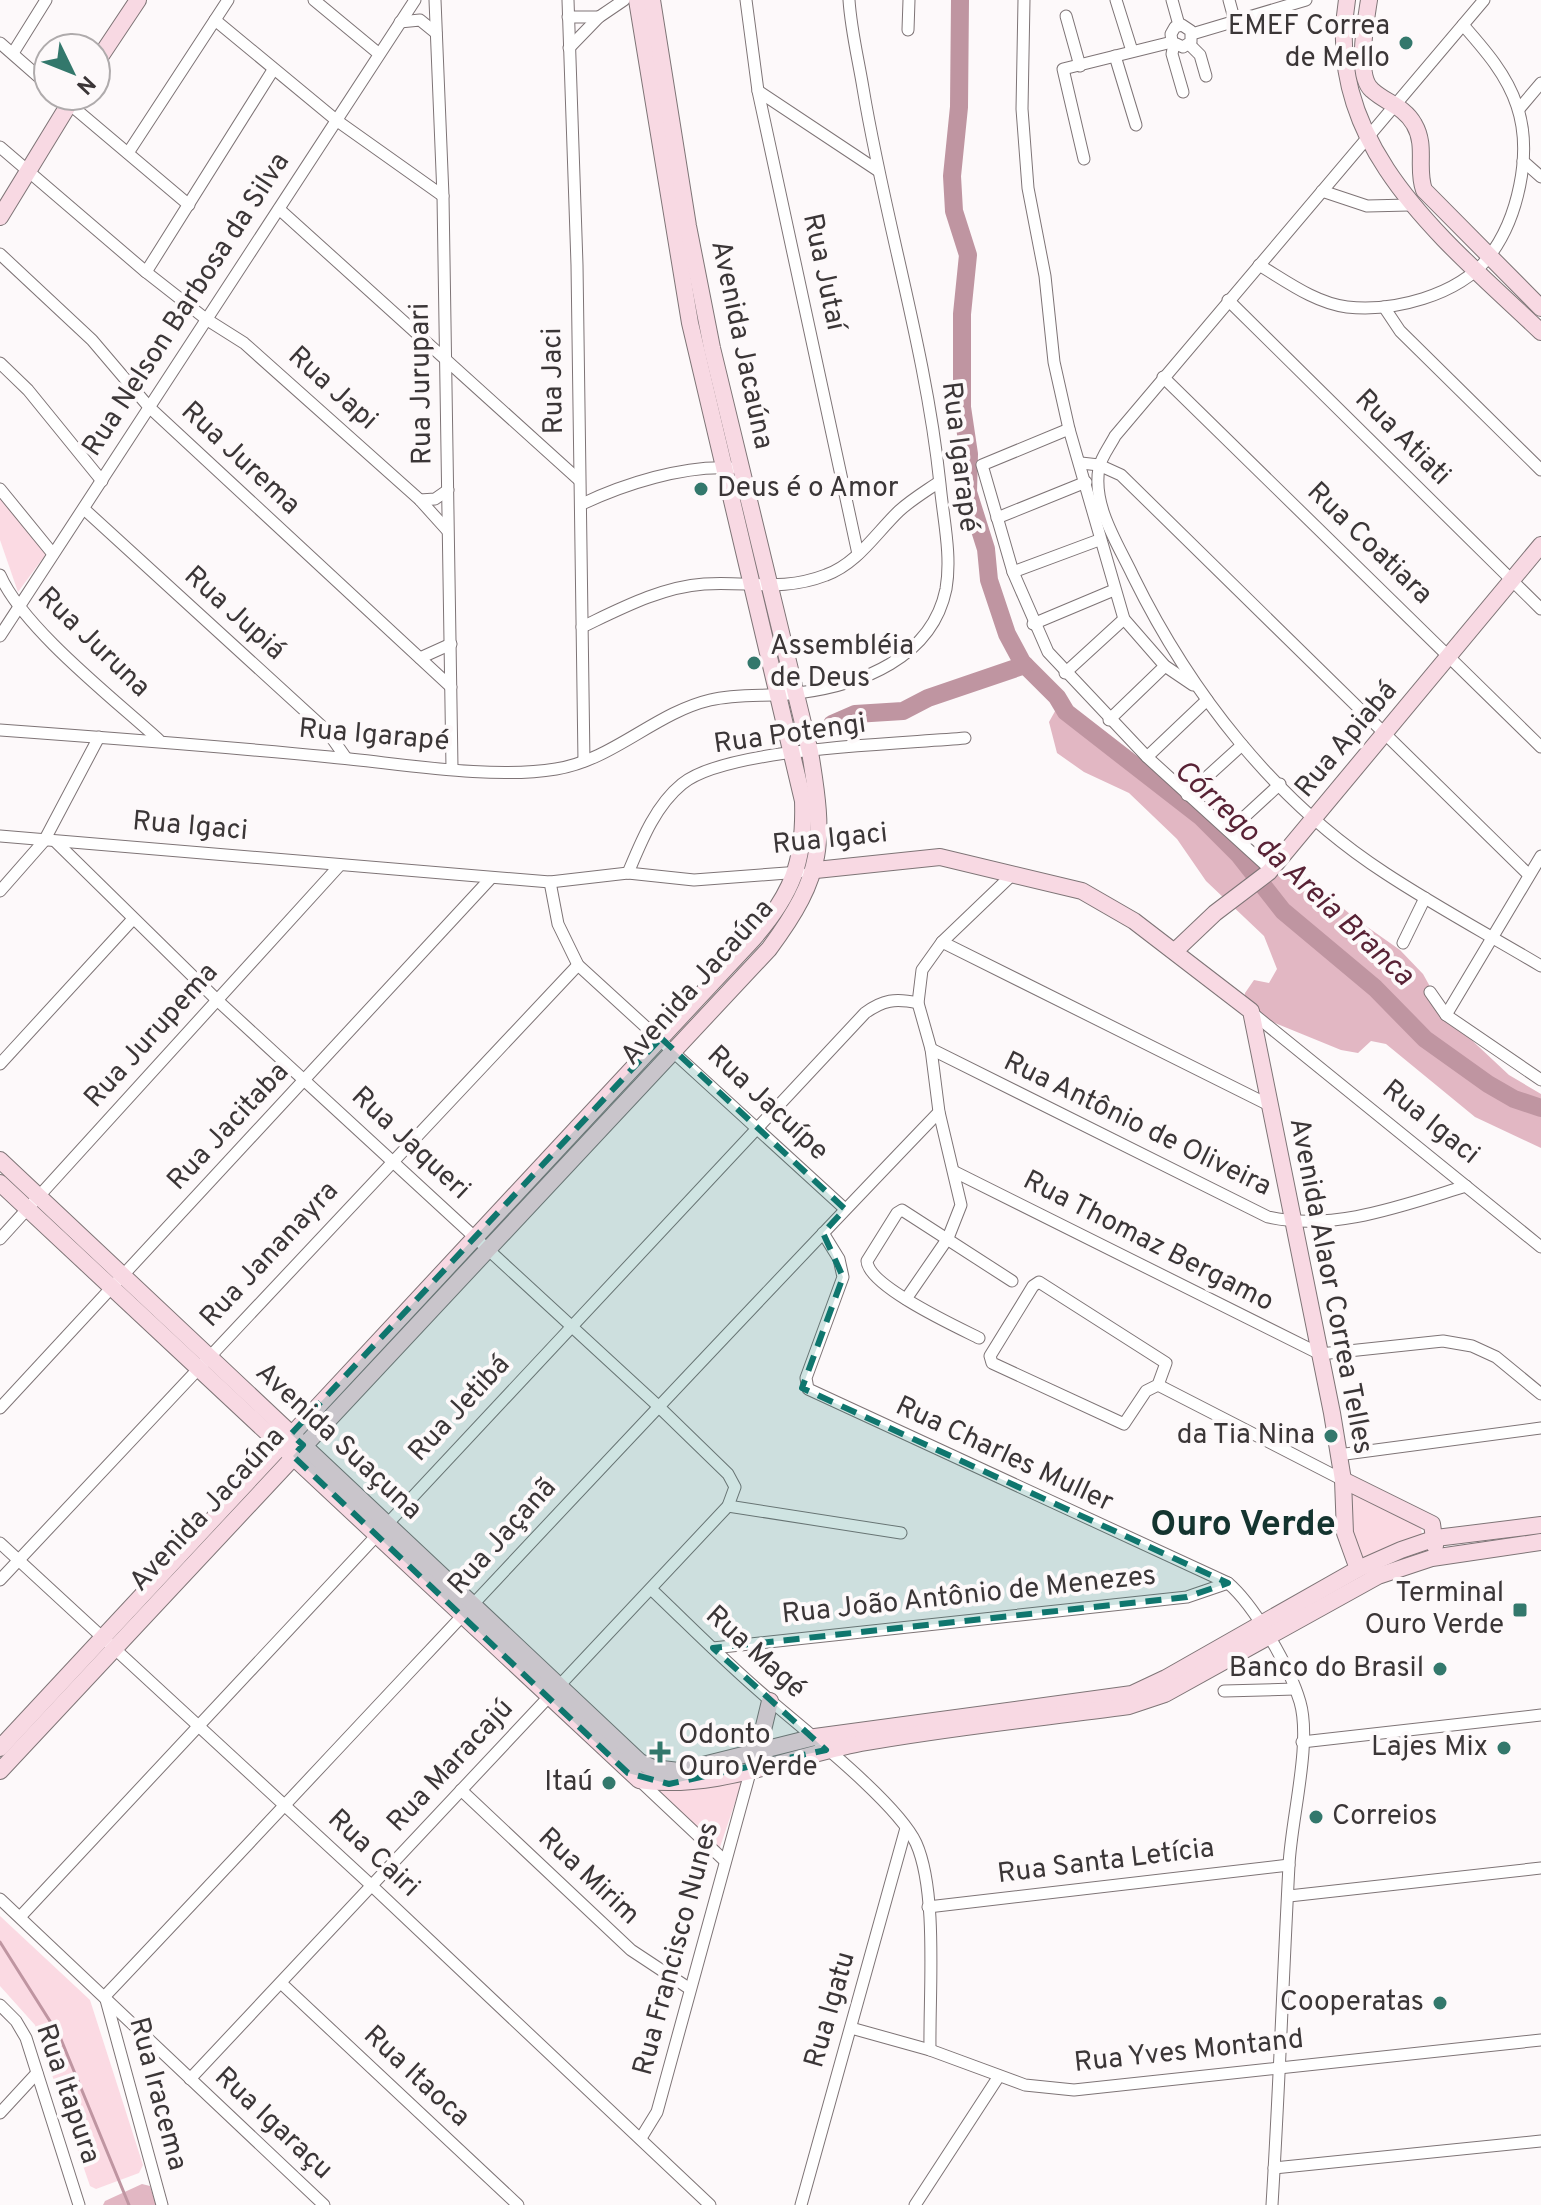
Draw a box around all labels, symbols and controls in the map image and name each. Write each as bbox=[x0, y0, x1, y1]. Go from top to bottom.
place label: EMEF Correa de Mello bbox=[1228, 9, 1390, 77]
north arrow bbox=[32, 32, 112, 112]
marker: EMEF Correa de Mello bbox=[1397, 34, 1415, 52]
text: N bbox=[70, 69, 100, 99]
street label: Rua Nelson Barbosa da Silva bbox=[75, 146, 299, 464]
street label: Rua Jutaí bbox=[793, 210, 854, 337]
street label: Avenida Jacaúna bbox=[701, 237, 781, 453]
street label: Rua Jurupari bbox=[403, 302, 441, 466]
street label: Rua Jaci bbox=[535, 327, 573, 435]
street label: Rua Japi bbox=[280, 339, 384, 439]
street label: Rua Igarapé bbox=[932, 380, 986, 534]
street label: Rua Atiati bbox=[1346, 382, 1458, 494]
street label: Rua Jurema bbox=[173, 394, 307, 524]
place label: Deus é o Amor bbox=[717, 471, 899, 507]
street label: Rua Coatiara bbox=[1298, 475, 1440, 613]
marker: Deus é o Amor bbox=[692, 480, 710, 498]
street label: Rua Jupiá bbox=[176, 559, 292, 669]
street label: Rua Juruna bbox=[29, 580, 157, 706]
place label: Assembléia de Deus bbox=[770, 629, 914, 697]
marker: Assembléia de Deus bbox=[745, 654, 763, 672]
street label: Rua Apiabá bbox=[1288, 674, 1406, 806]
street label: Rua Potengi bbox=[712, 707, 868, 763]
street label: Rua Igarapé bbox=[297, 711, 451, 761]
water label: Córrego da Areia Branca bbox=[1165, 753, 1421, 995]
street label: Rua Igaci bbox=[131, 804, 249, 850]
street label: Rua Igaci bbox=[771, 816, 889, 864]
street label: Avenida Jacaúna bbox=[614, 892, 782, 1074]
street label: Rua Jurupema bbox=[77, 956, 227, 1116]
street label: Rua Jacuípe bbox=[698, 1038, 836, 1170]
street label: Rua Antônio de Oliveira bbox=[997, 1044, 1277, 1206]
street label: Rua Jacitaba bbox=[160, 1055, 298, 1199]
street label: Rua Igaci bbox=[1374, 1073, 1486, 1173]
street label: Rua Jaqueri bbox=[343, 1080, 477, 1208]
street label: Avenida Alaor Correa Telles bbox=[1280, 1115, 1380, 1457]
street label: Rua Thomaz Bergamo bbox=[1017, 1163, 1279, 1321]
street label: Rua Jananayra bbox=[193, 1174, 347, 1336]
street label: Rua Jetibá bbox=[401, 1348, 519, 1470]
street label: Avenida Suaçuna bbox=[247, 1355, 429, 1529]
street label: Rua Charles Muller bbox=[889, 1389, 1119, 1521]
place label: da Tia Nina bbox=[1177, 1418, 1315, 1454]
street label: Avenida Jacaúna bbox=[122, 1420, 294, 1600]
marker: da Tia Nina bbox=[1322, 1427, 1340, 1445]
street label: Rua Jaçanã bbox=[441, 1471, 565, 1603]
district label: Ouro Verde bbox=[1150, 1503, 1336, 1549]
street label: Rua João Antônio de Menezes bbox=[780, 1558, 1158, 1634]
place label: Terminal Ouro Verde bbox=[1364, 1576, 1504, 1644]
street label: Rua Magé bbox=[697, 1598, 813, 1708]
marker: Terminal Ouro Verde bbox=[1511, 1601, 1529, 1619]
place label: Banco do Brasil bbox=[1229, 1651, 1424, 1687]
marker: Banco do Brasil bbox=[1431, 1660, 1449, 1678]
street label: Rua Maracajú bbox=[380, 1692, 522, 1840]
place label: Odonto Ouro Verde bbox=[678, 1718, 818, 1786]
place label: Lajes Mix bbox=[1371, 1730, 1488, 1766]
marker: Lajes Mix bbox=[1495, 1739, 1513, 1757]
marker: Odonto Ouro Verde bbox=[649, 1741, 671, 1763]
place label: Itaú bbox=[544, 1765, 593, 1801]
marker: Itaú bbox=[600, 1774, 618, 1792]
place label: Correios bbox=[1332, 1799, 1437, 1835]
street label: Rua Cairi bbox=[319, 1802, 427, 1906]
marker: Correios bbox=[1307, 1808, 1325, 1826]
street label: Rua Francisco Nunes bbox=[626, 1818, 728, 2080]
street label: Rua Mirim bbox=[529, 1821, 647, 1933]
street label: Rua Santa Letícia bbox=[995, 1831, 1217, 1893]
street label: Rua Igatu bbox=[797, 1948, 865, 2072]
place label: Cooperatas bbox=[1280, 1985, 1424, 2021]
marker: Cooperatas bbox=[1431, 1994, 1449, 2012]
street label: Rua Iracema bbox=[119, 2014, 195, 2174]
street label: Rua Itaoca bbox=[355, 2018, 477, 2136]
street label: Rua Itapura bbox=[26, 2019, 108, 2169]
street label: Rua Yves Montand bbox=[1072, 2022, 1306, 2082]
street label: Rua Igaraçu bbox=[206, 2060, 340, 2188]

